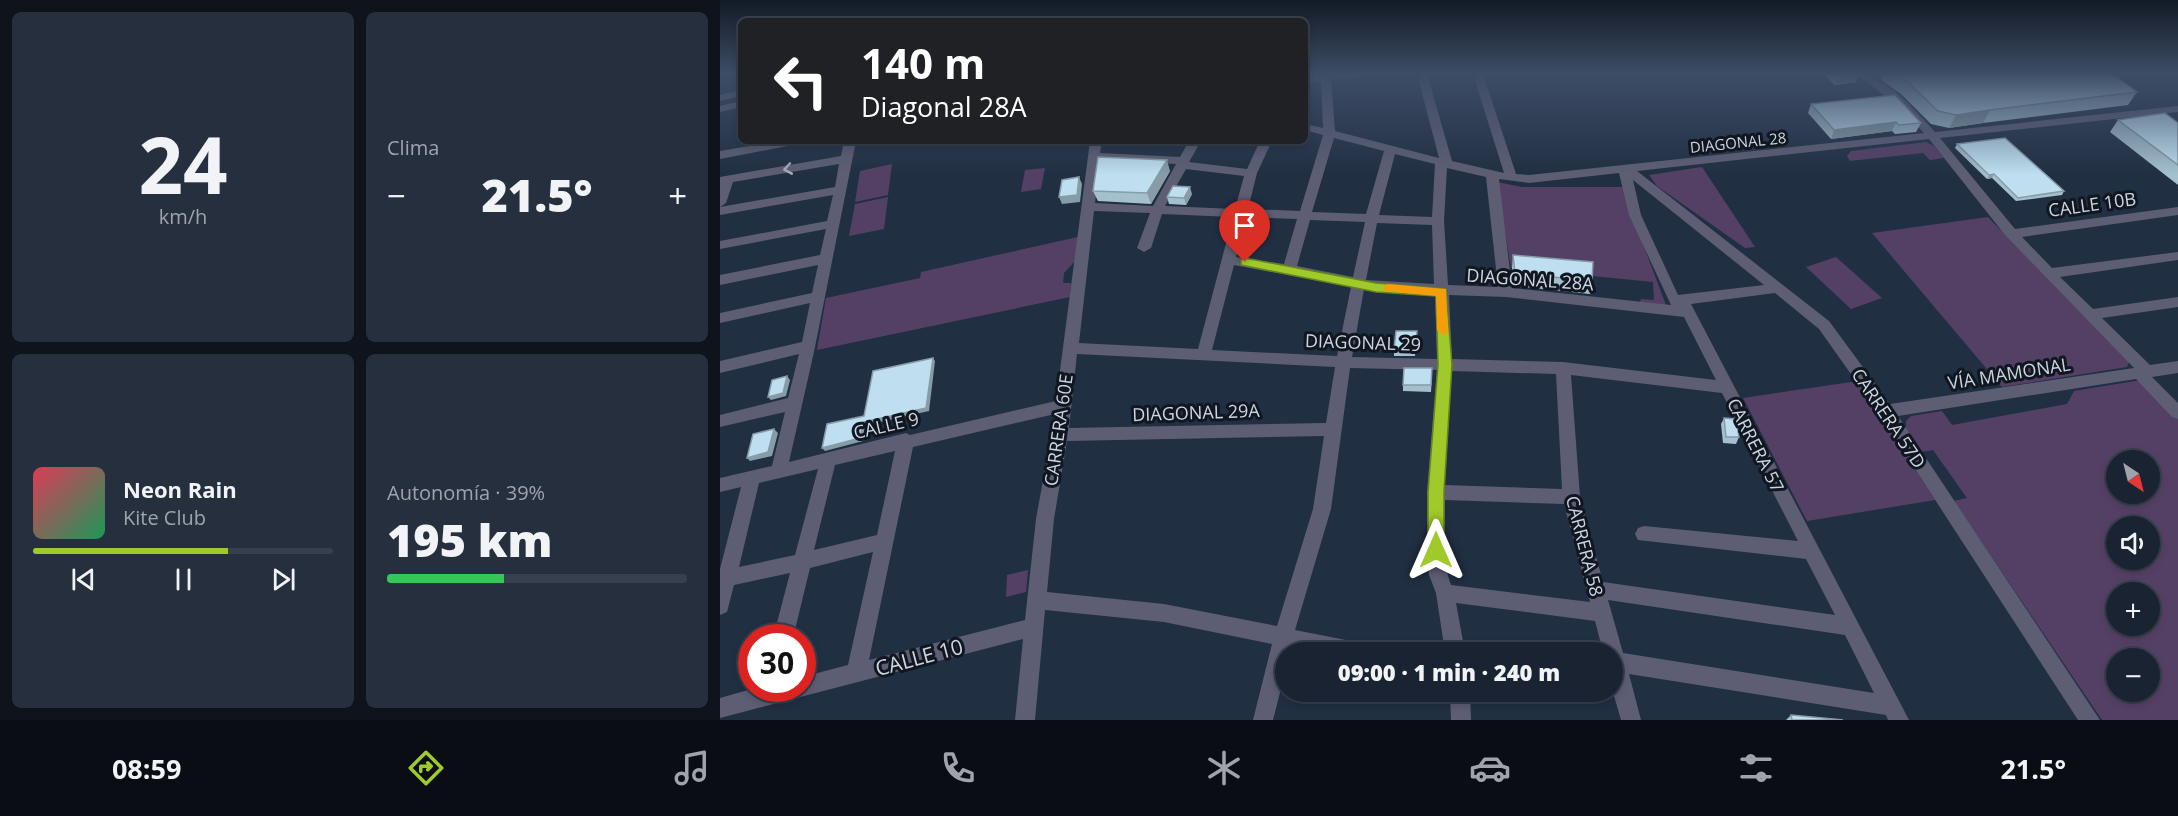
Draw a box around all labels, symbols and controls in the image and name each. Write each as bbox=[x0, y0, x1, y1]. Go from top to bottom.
text: 140 m bbox=[861, 34, 985, 91]
icon: left bbox=[762, 42, 840, 120]
text: Diagonal 28A bbox=[861, 88, 1027, 125]
text: 24 bbox=[138, 111, 228, 217]
street label: DIAGONAL 28 bbox=[1689, 127, 1787, 157]
text: Clima bbox=[387, 134, 439, 161]
one-way arrow bbox=[784, 163, 793, 175]
text: 21.5° bbox=[481, 164, 593, 225]
text: − bbox=[387, 173, 406, 218]
text: + bbox=[668, 173, 687, 218]
street label: CALLE 10B bbox=[2047, 186, 2137, 222]
pin bbox=[1219, 200, 1270, 262]
text: km/h bbox=[159, 203, 207, 230]
icon: arrive bbox=[1228, 209, 1261, 242]
street label: DIAGONAL 28A bbox=[1466, 263, 1595, 295]
street label: DIAGONAL 29 bbox=[1305, 328, 1421, 356]
street label: VÍA MAMONAL bbox=[1946, 351, 2072, 395]
street label: CARRERA 57D bbox=[1847, 363, 1931, 473]
street label: CARRERA 60E bbox=[1038, 373, 1078, 487]
street label: CARRERA 57 bbox=[1722, 394, 1790, 496]
street label: DIAGONAL 29A bbox=[1132, 398, 1261, 426]
street label: CALLE 9 bbox=[851, 406, 921, 444]
north arrow bbox=[2106, 450, 2160, 504]
map controls bbox=[2106, 450, 2160, 702]
text: Neon Rain bbox=[123, 474, 237, 504]
text: Autonomía · 39% bbox=[387, 479, 545, 506]
street label: CARRERA 58 bbox=[1561, 493, 1609, 599]
text: Kite Club bbox=[123, 504, 206, 531]
text: 195 km bbox=[387, 509, 552, 570]
button: sound bbox=[2106, 516, 2160, 570]
position arrow bbox=[1404, 518, 1468, 582]
icon: previous bbox=[67, 563, 100, 596]
icon: pause bbox=[167, 563, 200, 596]
icon: next bbox=[267, 563, 300, 596]
button: + bbox=[2106, 582, 2160, 636]
speed limit sign: 30 bbox=[738, 624, 816, 702]
street label: CALLE 10 bbox=[872, 632, 966, 682]
button: − bbox=[2106, 648, 2160, 702]
text: 09:00 · 1 min · 240 m bbox=[1338, 657, 1560, 687]
icon: directions bbox=[405, 747, 447, 789]
icon: music bbox=[671, 747, 713, 789]
icon: phone bbox=[937, 747, 979, 789]
icon: climate bbox=[1203, 747, 1245, 789]
icon: car bbox=[1469, 747, 1511, 789]
icon: filters bbox=[1735, 747, 1777, 789]
text: 08:59 bbox=[112, 750, 181, 787]
text: 21.5° bbox=[2000, 750, 2066, 787]

